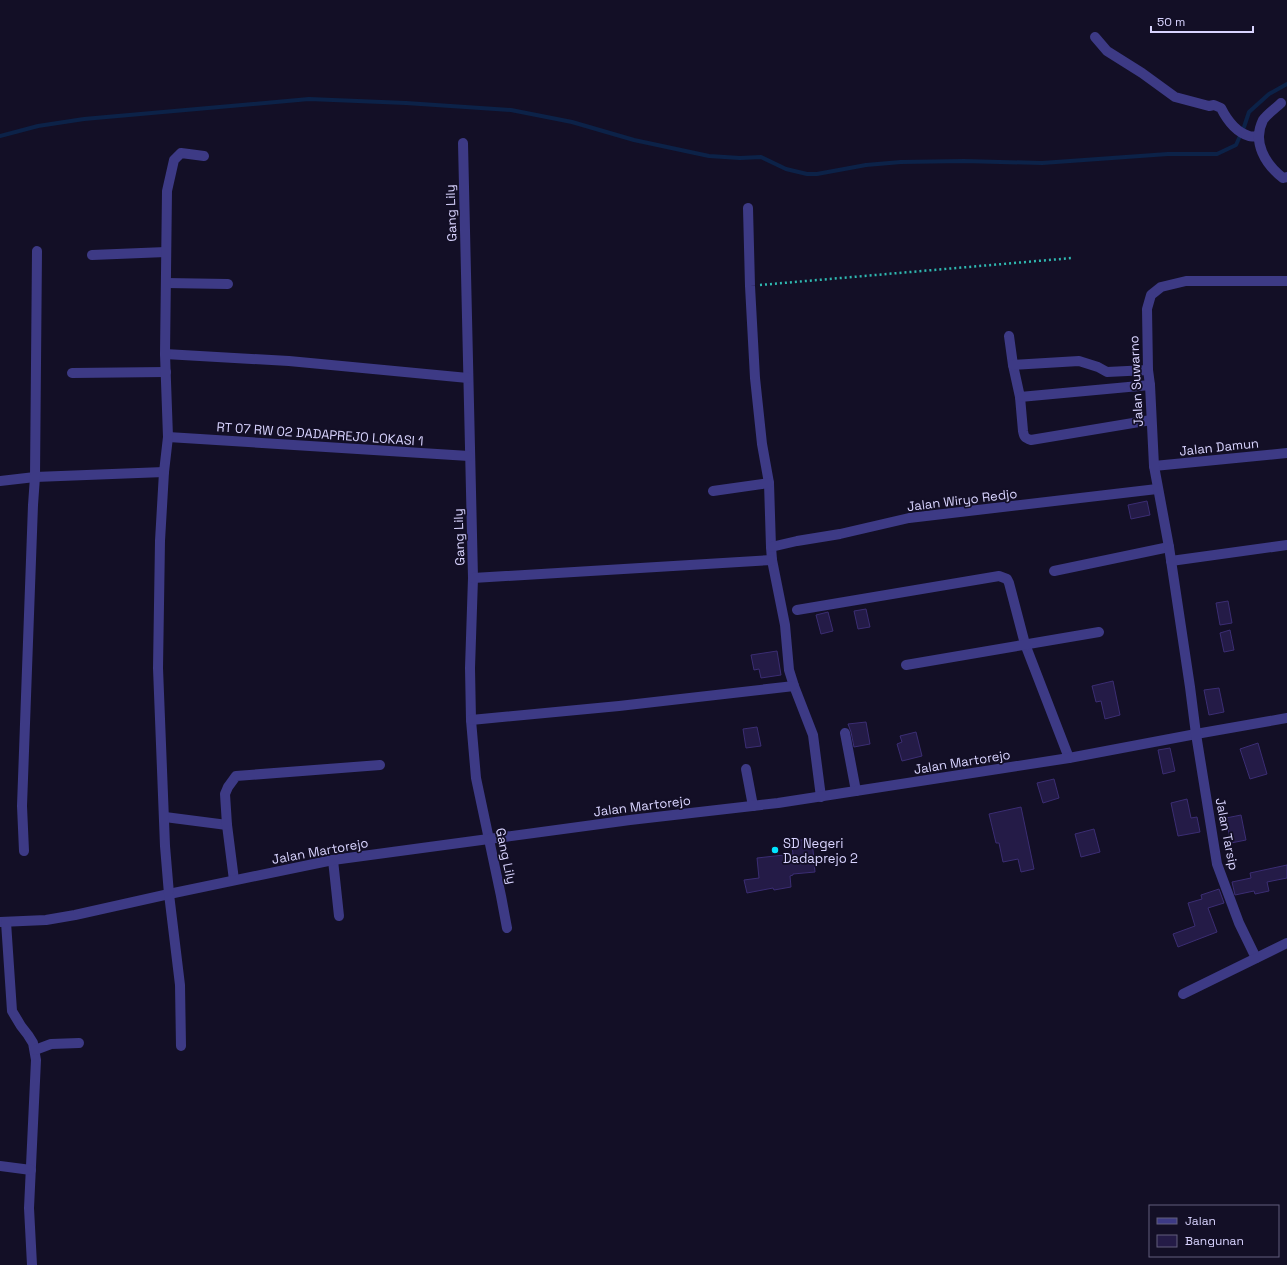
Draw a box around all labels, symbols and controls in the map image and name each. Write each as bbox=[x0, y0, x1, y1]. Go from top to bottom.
scale bar bbox=[1151, 8, 1253, 34]
text: 50 m bbox=[1157, 14, 1185, 30]
street label: Gang Lily bbox=[442, 184, 460, 242]
street label: Jalan Suwarno bbox=[1125, 335, 1147, 427]
street label: RT 07 RW 02 DADAPREJO LOKASI 1 bbox=[216, 418, 424, 450]
street label: Jalan Damun bbox=[1178, 434, 1260, 460]
street label: Jalan Wiryo Redjo bbox=[906, 485, 1018, 515]
street label: Gang Lily bbox=[450, 508, 468, 566]
street label: Jalan Martorejo bbox=[912, 746, 1012, 778]
street label: Jalan Martorejo bbox=[592, 792, 692, 820]
street label: Jalan Tarsip bbox=[1212, 796, 1242, 872]
street label: Gang Lily bbox=[492, 826, 520, 886]
street label: Jalan Martorejo bbox=[270, 834, 370, 868]
place label: SD Negeri Dadaprejo 2 bbox=[783, 835, 858, 867]
marker: SD Negeri Dadaprejo 2 bbox=[770, 845, 780, 855]
legend bbox=[1149, 1205, 1279, 1257]
text: Jalan bbox=[1185, 1213, 1216, 1229]
text: Bangunan bbox=[1185, 1233, 1244, 1249]

